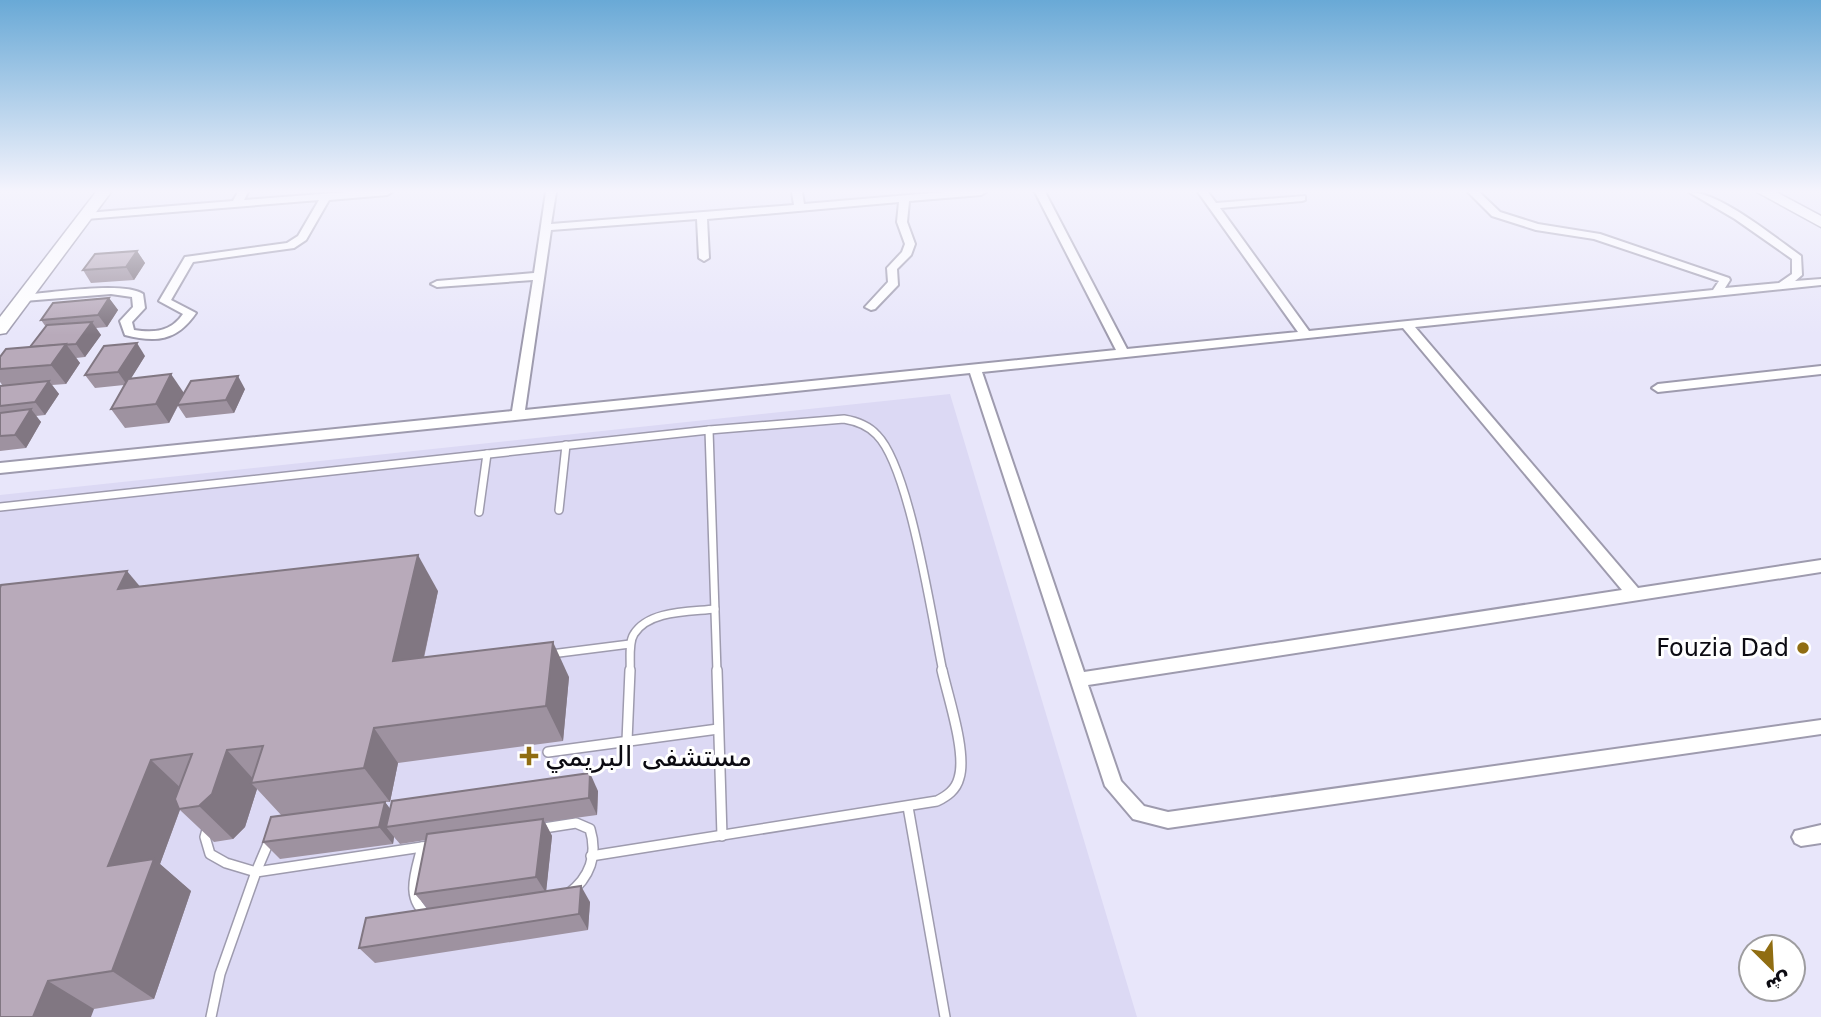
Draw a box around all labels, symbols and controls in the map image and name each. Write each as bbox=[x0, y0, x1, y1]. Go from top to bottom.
place label: Fouzia Dad bbox=[1656, 634, 1789, 662]
marker: Fouzia Dad bbox=[1795, 640, 1811, 656]
place label: مستشفى البريمي bbox=[545, 740, 752, 773]
marker: مستشفى البريمي bbox=[519, 746, 539, 766]
north arrow bbox=[1737, 933, 1807, 1003]
text: ش bbox=[1762, 967, 1795, 999]

